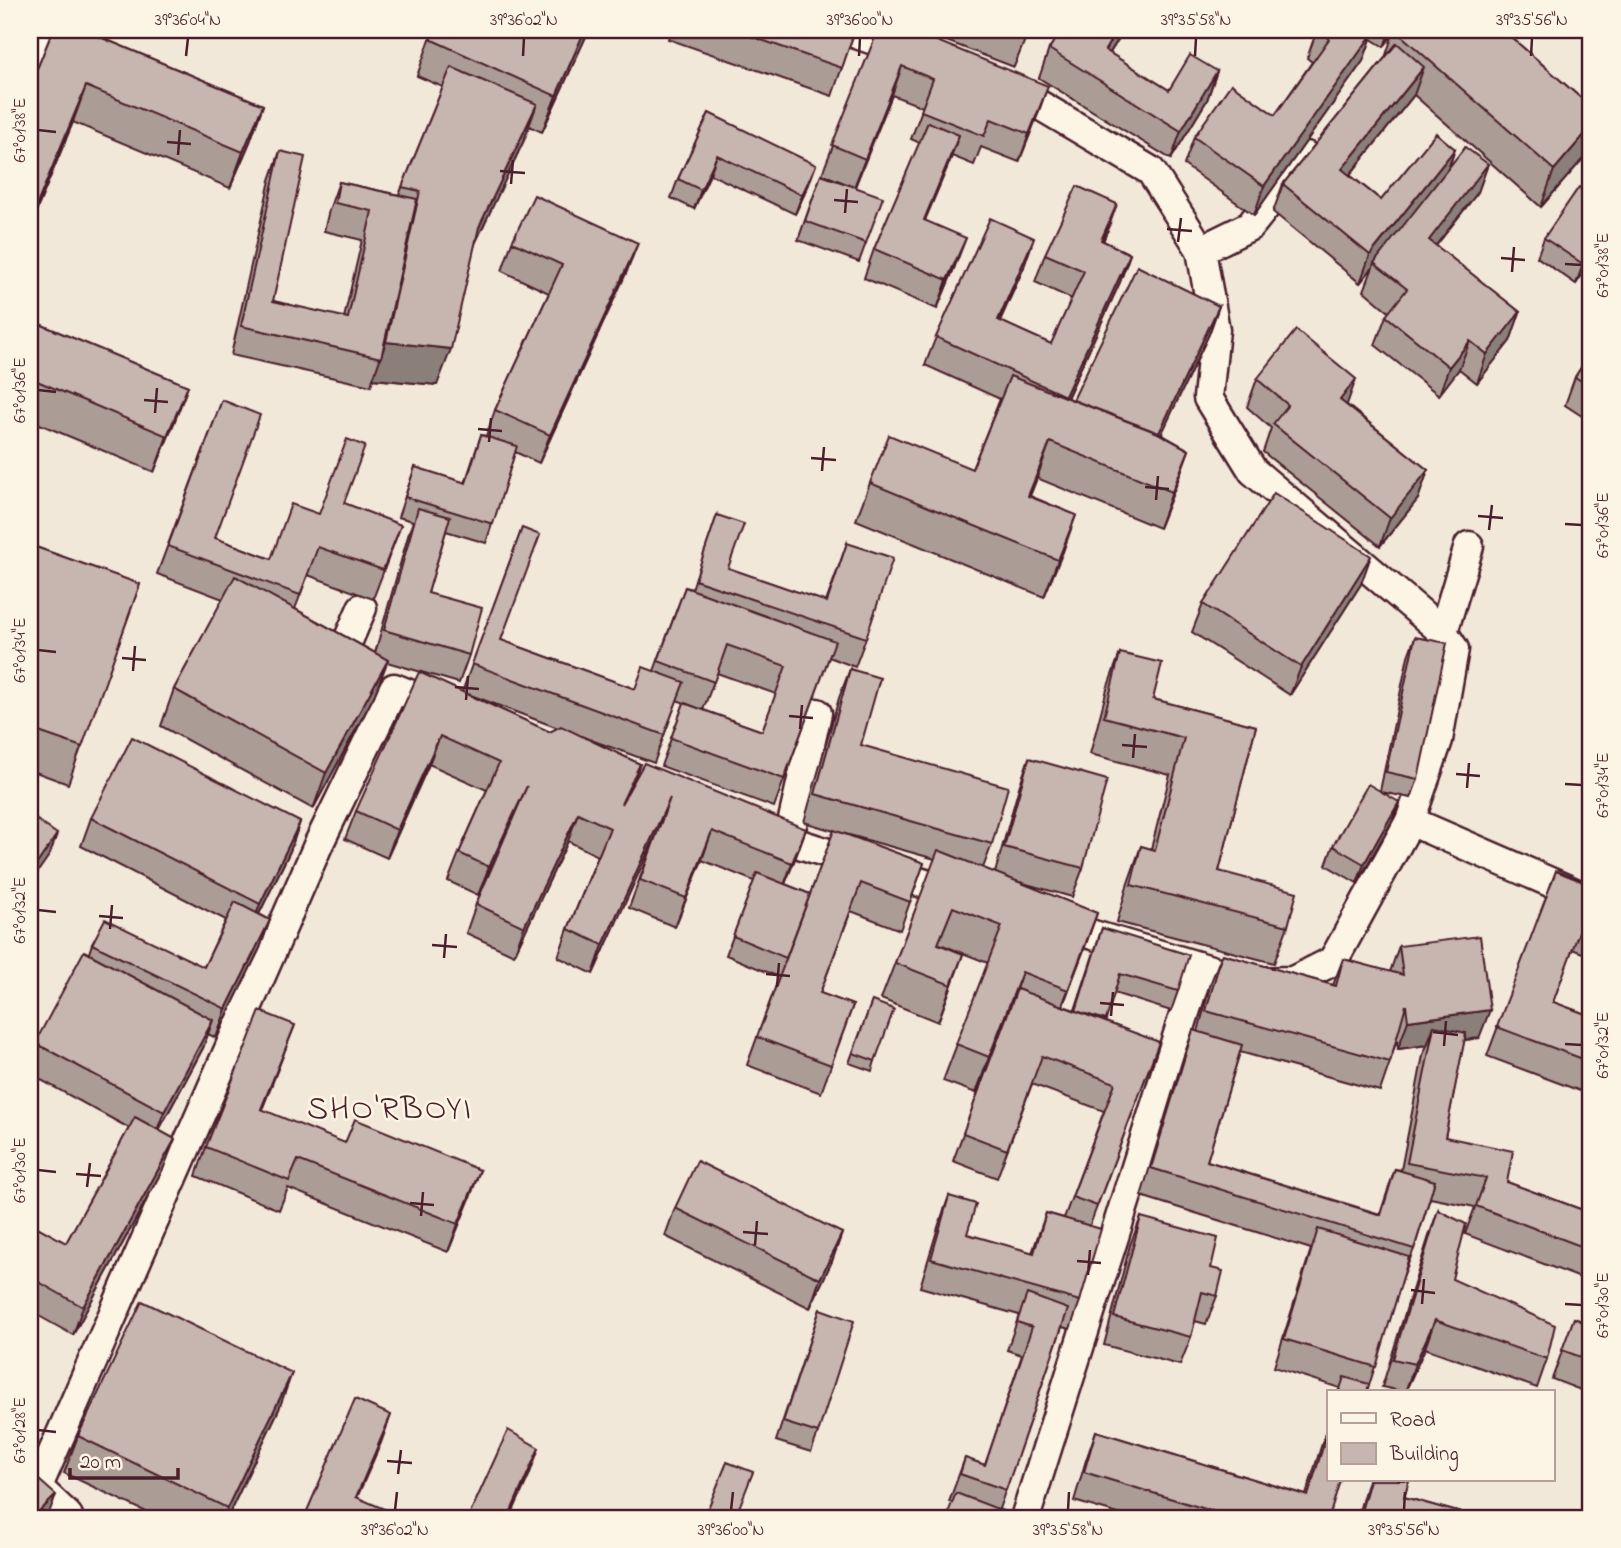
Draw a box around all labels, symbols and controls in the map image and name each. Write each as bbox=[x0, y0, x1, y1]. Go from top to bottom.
text: 39°36'04"N bbox=[155, 8, 221, 34]
text: 39°36'02"N bbox=[490, 8, 558, 34]
text: 39°36'00"N bbox=[827, 8, 893, 34]
text: 39°35'58"N bbox=[1161, 8, 1231, 34]
text: 39°35'56"N bbox=[1496, 8, 1568, 34]
text: 67°01'38"E bbox=[8, 97, 34, 162]
text: 67°01'38"E bbox=[1591, 232, 1617, 297]
text: 67°01'36"E bbox=[8, 357, 34, 423]
text: 67°01'36"E bbox=[1591, 492, 1617, 558]
text: 67°01'34"E bbox=[8, 617, 34, 683]
text: 67°01'34"E bbox=[1591, 752, 1617, 818]
text: 67°01'32"E bbox=[8, 876, 34, 944]
text: 67°01'32"E bbox=[1591, 1011, 1617, 1079]
district label: SHO'RBOYI bbox=[307, 1086, 473, 1134]
text: 67°01'30"E bbox=[8, 1137, 34, 1203]
text: 67°01'30"E bbox=[1591, 1272, 1617, 1338]
legend bbox=[1327, 1390, 1554, 1482]
text: 67°01'28"E bbox=[8, 1397, 34, 1463]
text: Road bbox=[1390, 1406, 1436, 1436]
scale bar bbox=[70, 1436, 178, 1480]
text: Building bbox=[1389, 1440, 1459, 1472]
text: 20 m bbox=[80, 1448, 121, 1478]
text: 39°36'02"N bbox=[361, 1518, 429, 1544]
text: 39°36'00"N bbox=[698, 1518, 764, 1544]
text: 39°35'58"N bbox=[1033, 1518, 1103, 1544]
text: 39°35'56"N bbox=[1368, 1518, 1440, 1544]

